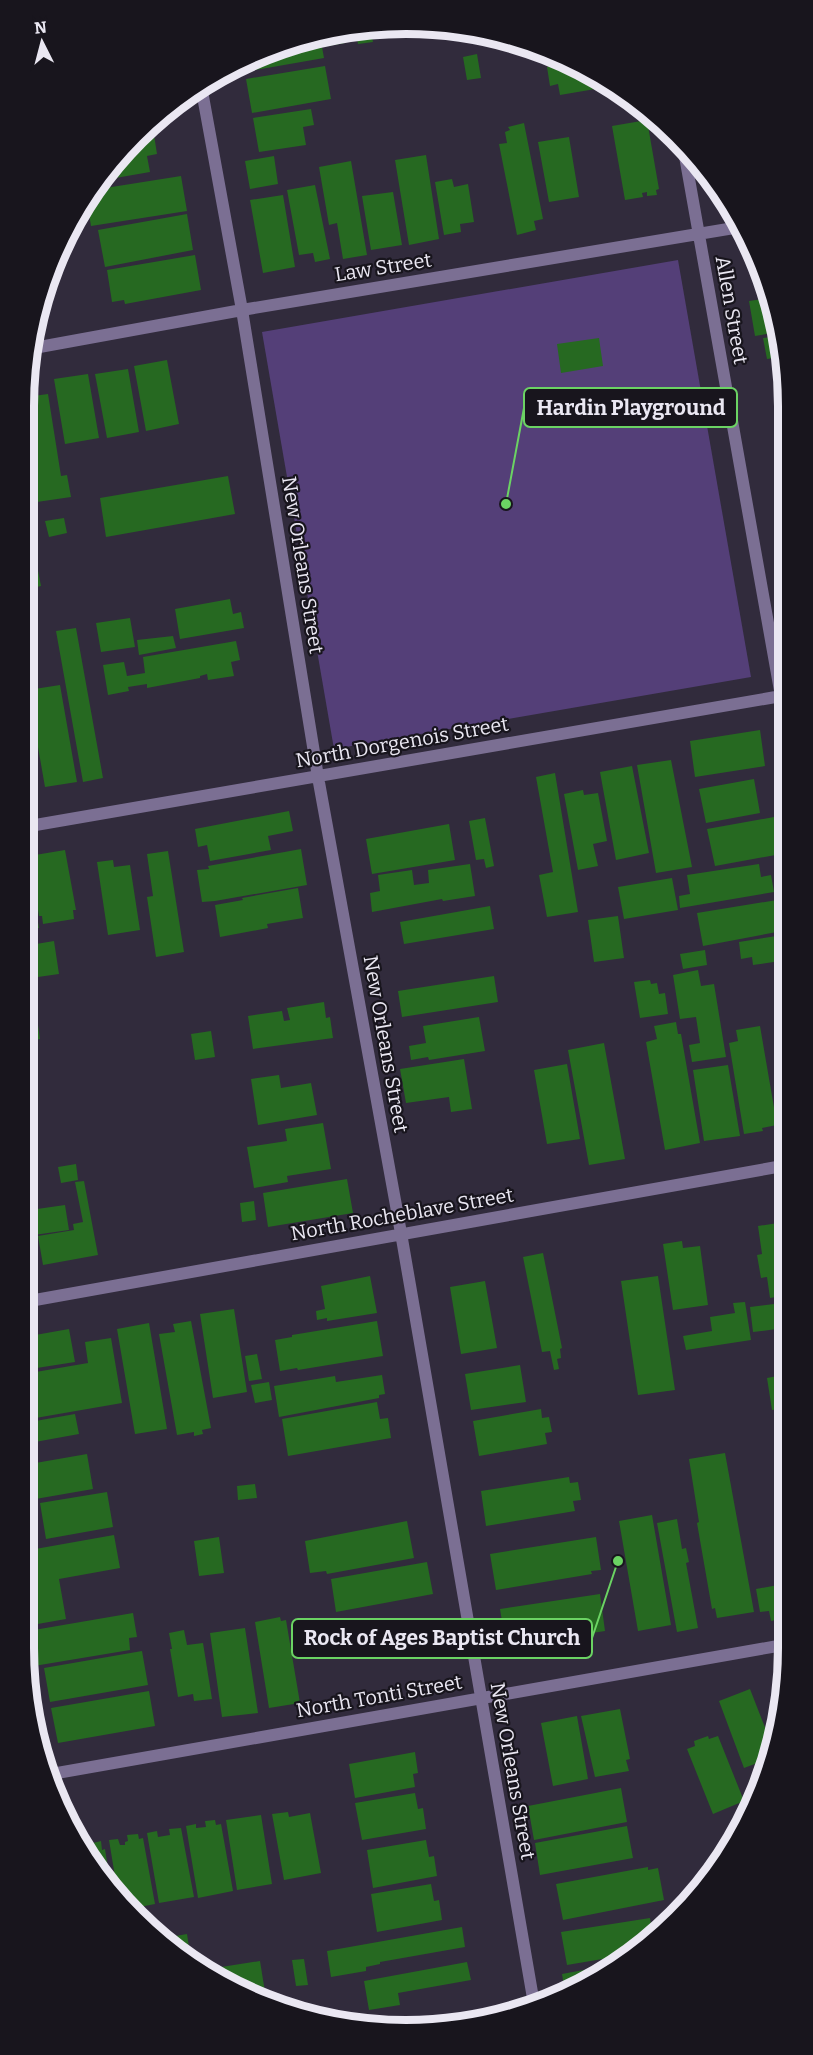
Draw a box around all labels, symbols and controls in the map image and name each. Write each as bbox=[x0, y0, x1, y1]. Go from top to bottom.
north arrow bbox=[12, 12, 72, 72]
text: N bbox=[33, 17, 48, 38]
street label: Law Street bbox=[333, 248, 433, 286]
street label: Allen Street bbox=[711, 254, 753, 366]
callout: Hardin Playground bbox=[524, 388, 737, 427]
text: Hardin Playground bbox=[537, 395, 726, 421]
street label: New Orleans Street bbox=[277, 475, 329, 655]
street label: North Dorgenois Street bbox=[294, 711, 510, 773]
street label: New Orleans Street bbox=[359, 954, 413, 1134]
street label: North Rocheblave Street bbox=[289, 1183, 515, 1245]
callout: Rock of Ages Baptist Church bbox=[292, 1619, 592, 1658]
text: Rock of Ages Baptist Church bbox=[304, 1625, 581, 1651]
street label: North Tonti Street bbox=[294, 1670, 464, 1722]
street label: New Orleans Street bbox=[486, 1681, 540, 1861]

